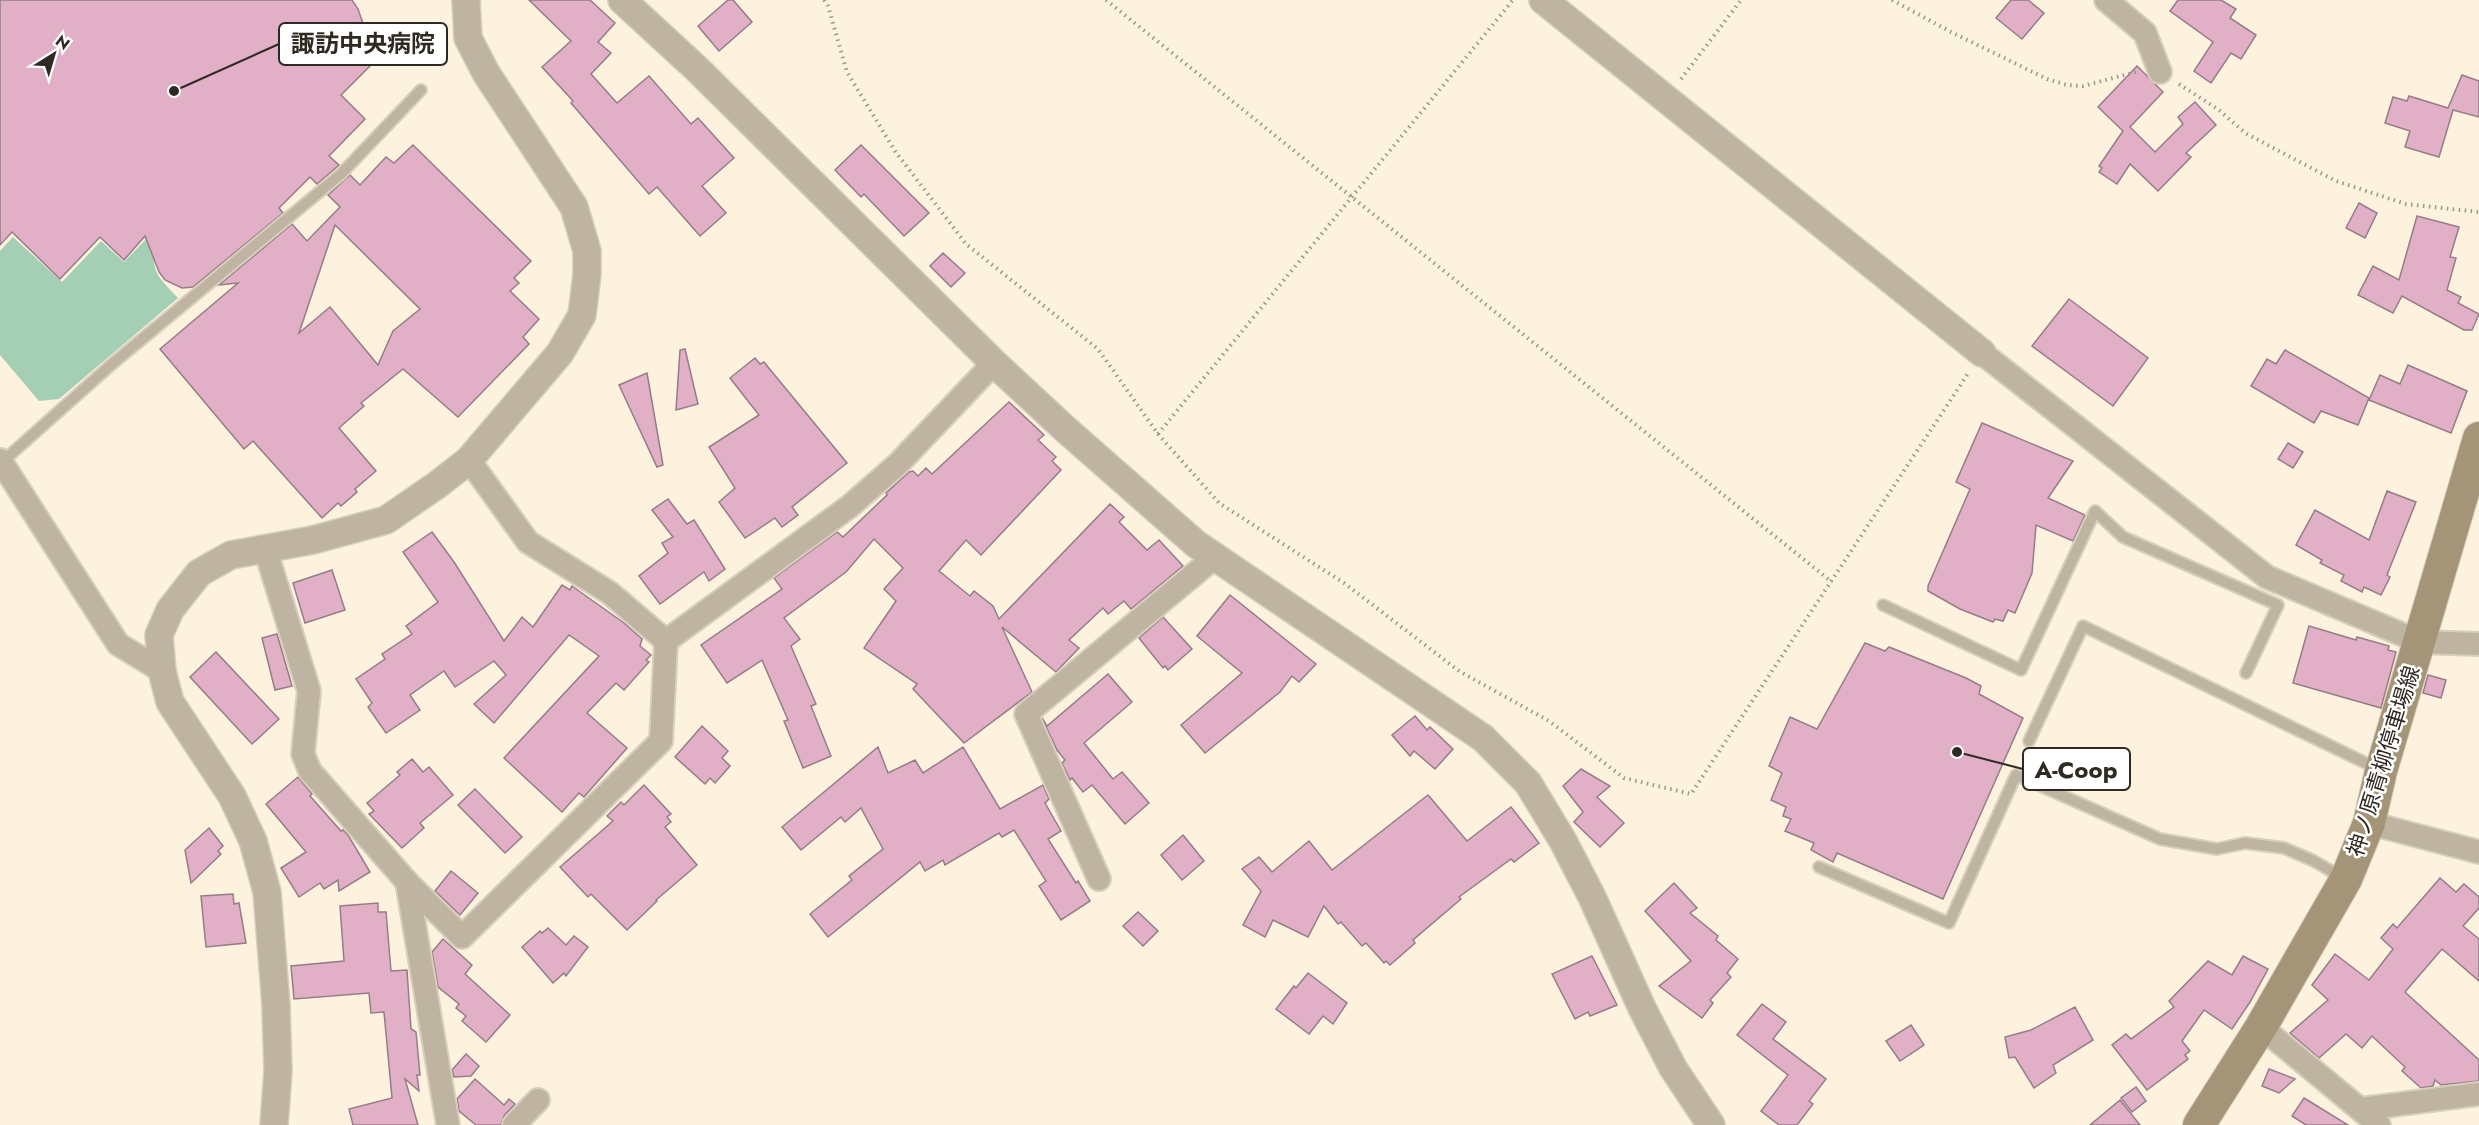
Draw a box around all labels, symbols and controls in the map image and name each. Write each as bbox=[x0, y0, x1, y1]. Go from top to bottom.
callout: 諏訪中央病院 bbox=[279, 23, 447, 65]
north arrow bbox=[24, 24, 84, 84]
text: 諏訪中央病院 bbox=[291, 26, 435, 61]
text: N bbox=[51, 29, 75, 55]
street label: 神ノ原青柳停車場線 bbox=[2339, 662, 2427, 860]
callout: A-Coop bbox=[2023, 748, 2130, 790]
text: A-Coop bbox=[2034, 752, 2118, 787]

